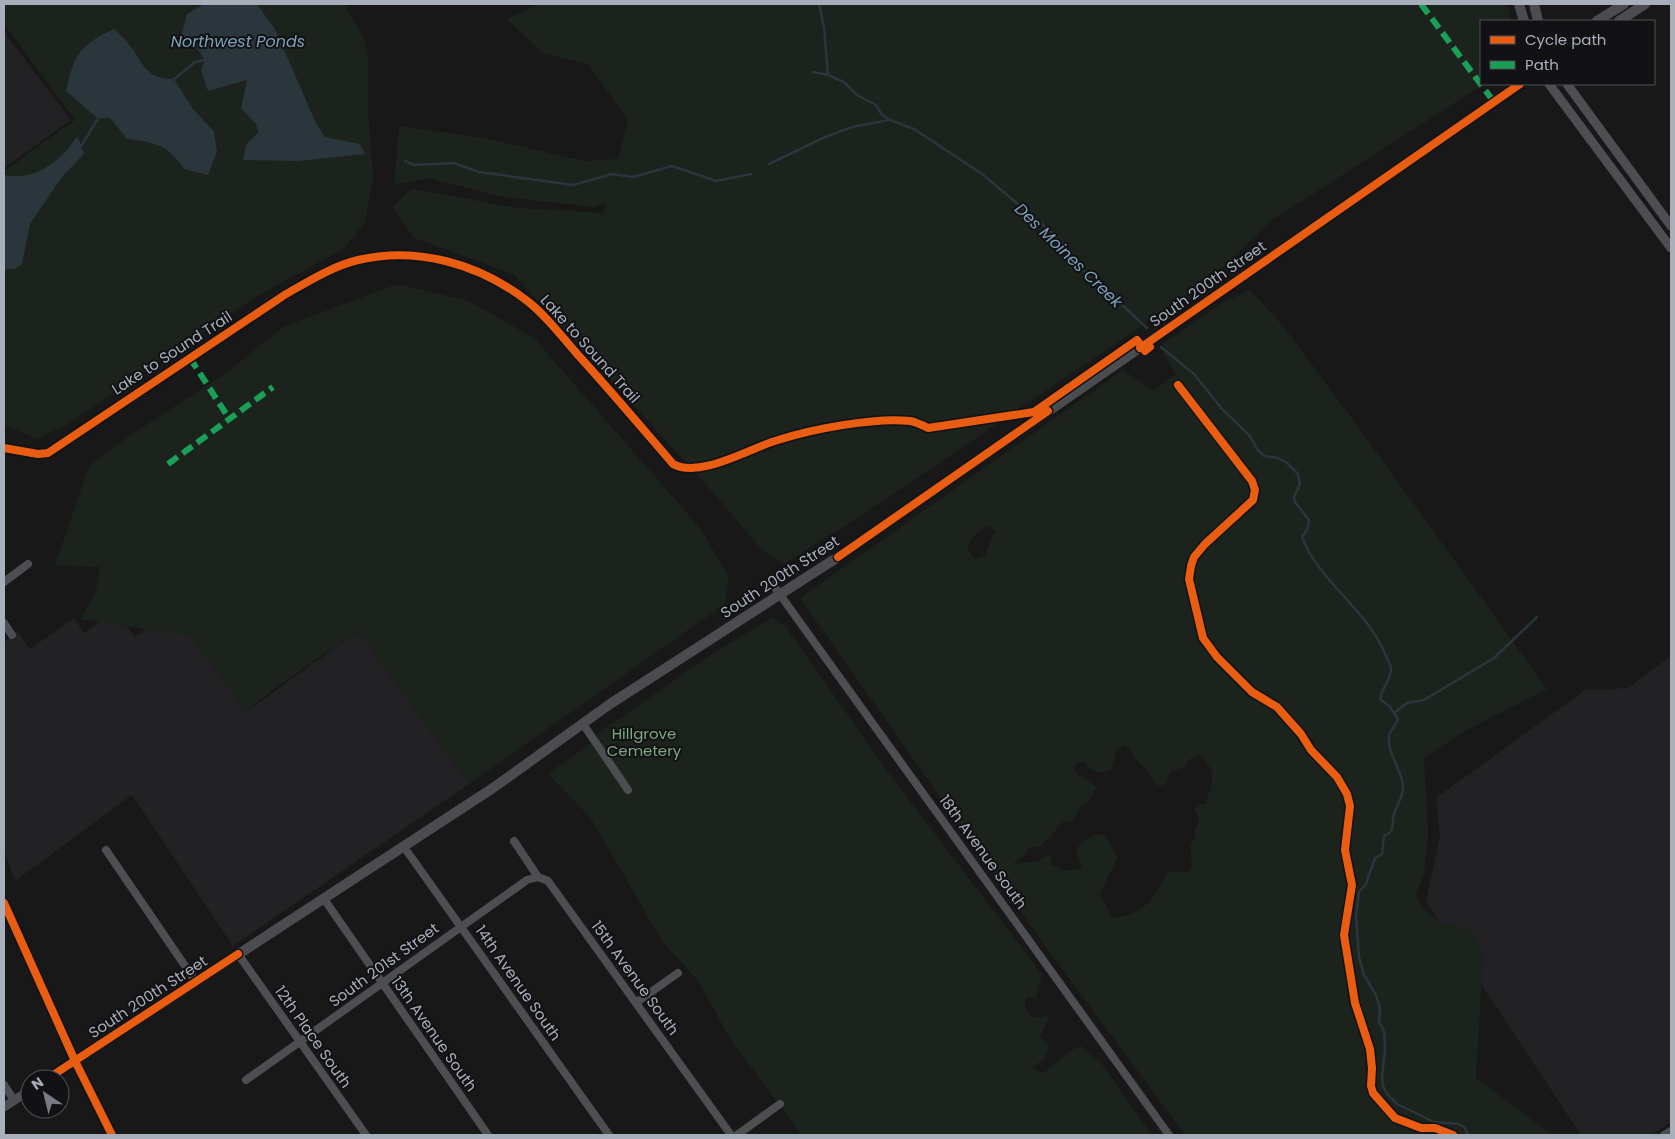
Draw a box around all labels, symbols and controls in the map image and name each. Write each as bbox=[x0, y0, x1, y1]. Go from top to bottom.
legend bbox=[1480, 20, 1655, 85]
text: Cycle path bbox=[1525, 29, 1606, 50]
water label: Northwest Ponds bbox=[171, 30, 305, 53]
text: Path bbox=[1525, 54, 1559, 75]
water label: Des Moines Creek bbox=[1010, 198, 1128, 313]
street label: South 200th Street bbox=[1145, 236, 1270, 332]
street label: Lake to Sound Trail bbox=[536, 290, 645, 408]
street label: Lake to Sound Trail bbox=[107, 306, 236, 399]
street label: South 200th Street bbox=[716, 530, 843, 623]
park label: Hillgrove Cemetery bbox=[607, 723, 682, 761]
street label: 18th Avenue South bbox=[935, 790, 1032, 913]
street label: 15th Avenue South bbox=[587, 916, 684, 1039]
street label: South 201st Street bbox=[324, 918, 443, 1012]
street label: 14th Avenue South bbox=[471, 921, 566, 1045]
street label: South 200th Street bbox=[84, 950, 211, 1043]
street label: 13th Avenue South bbox=[387, 972, 482, 1095]
street label: 12th Place South bbox=[270, 981, 357, 1092]
north arrow bbox=[20, 1069, 70, 1119]
text: N bbox=[27, 1072, 48, 1095]

